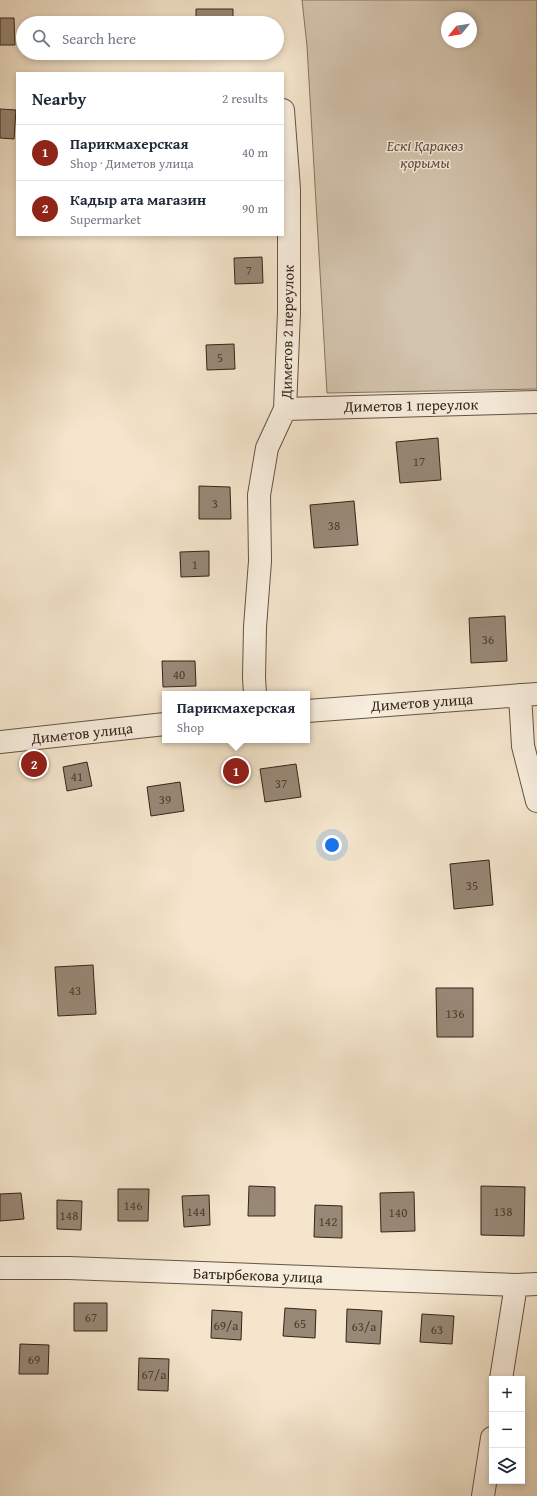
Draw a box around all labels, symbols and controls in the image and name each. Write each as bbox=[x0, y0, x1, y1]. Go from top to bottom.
north arrow bbox=[441, 12, 477, 48]
search box bbox=[16, 16, 284, 60]
icon: search bbox=[30, 27, 52, 49]
text: Search here bbox=[62, 28, 136, 49]
text: Nearby bbox=[32, 86, 86, 111]
text: 2 results bbox=[222, 89, 268, 108]
text: Парикмахерская bbox=[70, 133, 188, 154]
park label: Ескі Қаракөз қорымы bbox=[386, 135, 464, 173]
text: 1 bbox=[42, 143, 48, 162]
text: 40 m bbox=[242, 143, 268, 162]
text: Shop · Диметов улица bbox=[70, 154, 194, 173]
text: Кадыр ата магазин bbox=[70, 189, 206, 210]
text: 2 bbox=[42, 199, 48, 218]
text: 90 m bbox=[242, 199, 268, 218]
text: Supermarket bbox=[70, 210, 141, 229]
house number: 7 bbox=[246, 261, 252, 280]
street label: Диметов 2 переулок bbox=[275, 265, 299, 400]
house number: 5 bbox=[217, 348, 223, 367]
street label: Диметов 1 переулок bbox=[343, 393, 478, 417]
house number: 17 bbox=[413, 452, 425, 471]
house number: 3 bbox=[212, 494, 218, 513]
house number: 38 bbox=[328, 516, 340, 535]
house number: 1 bbox=[192, 555, 198, 574]
house number: 36 bbox=[482, 630, 494, 649]
house number: 40 bbox=[173, 665, 185, 684]
street label: Диметов улица bbox=[369, 688, 475, 716]
popup bbox=[162, 691, 310, 743]
text: Парикмахерская bbox=[177, 697, 295, 718]
street label: Диметов улица bbox=[29, 717, 135, 749]
text: Shop bbox=[177, 718, 204, 737]
pin: 2 bbox=[21, 749, 47, 779]
pin: 1 bbox=[223, 756, 249, 786]
house number: 41 bbox=[71, 767, 83, 786]
house number: 37 bbox=[275, 774, 287, 793]
house number: 39 bbox=[159, 790, 171, 809]
your location bbox=[322, 835, 342, 855]
house number: 35 bbox=[466, 876, 478, 895]
house number: 43 bbox=[69, 981, 81, 1000]
house number: 136 bbox=[446, 1004, 464, 1023]
house number: 146 bbox=[124, 1196, 142, 1215]
house number: 144 bbox=[187, 1202, 205, 1221]
house number: 138 bbox=[494, 1202, 512, 1221]
house number: 140 bbox=[389, 1203, 407, 1222]
house number: 148 bbox=[60, 1206, 78, 1225]
house number: 142 bbox=[319, 1212, 337, 1231]
street label: Батырбекова улица bbox=[193, 1262, 324, 1288]
house number: 67 bbox=[85, 1308, 97, 1327]
house number: 65 bbox=[294, 1314, 306, 1333]
house number: 69/а bbox=[214, 1316, 239, 1335]
house number: 63/а bbox=[352, 1317, 377, 1336]
house number: 63 bbox=[431, 1320, 443, 1339]
house number: 69 bbox=[28, 1350, 40, 1369]
house number: 67/а bbox=[142, 1365, 167, 1384]
map controls bbox=[489, 1376, 525, 1484]
button: + bbox=[489, 1376, 525, 1412]
button: − bbox=[489, 1412, 525, 1448]
button: layers bbox=[489, 1448, 525, 1484]

